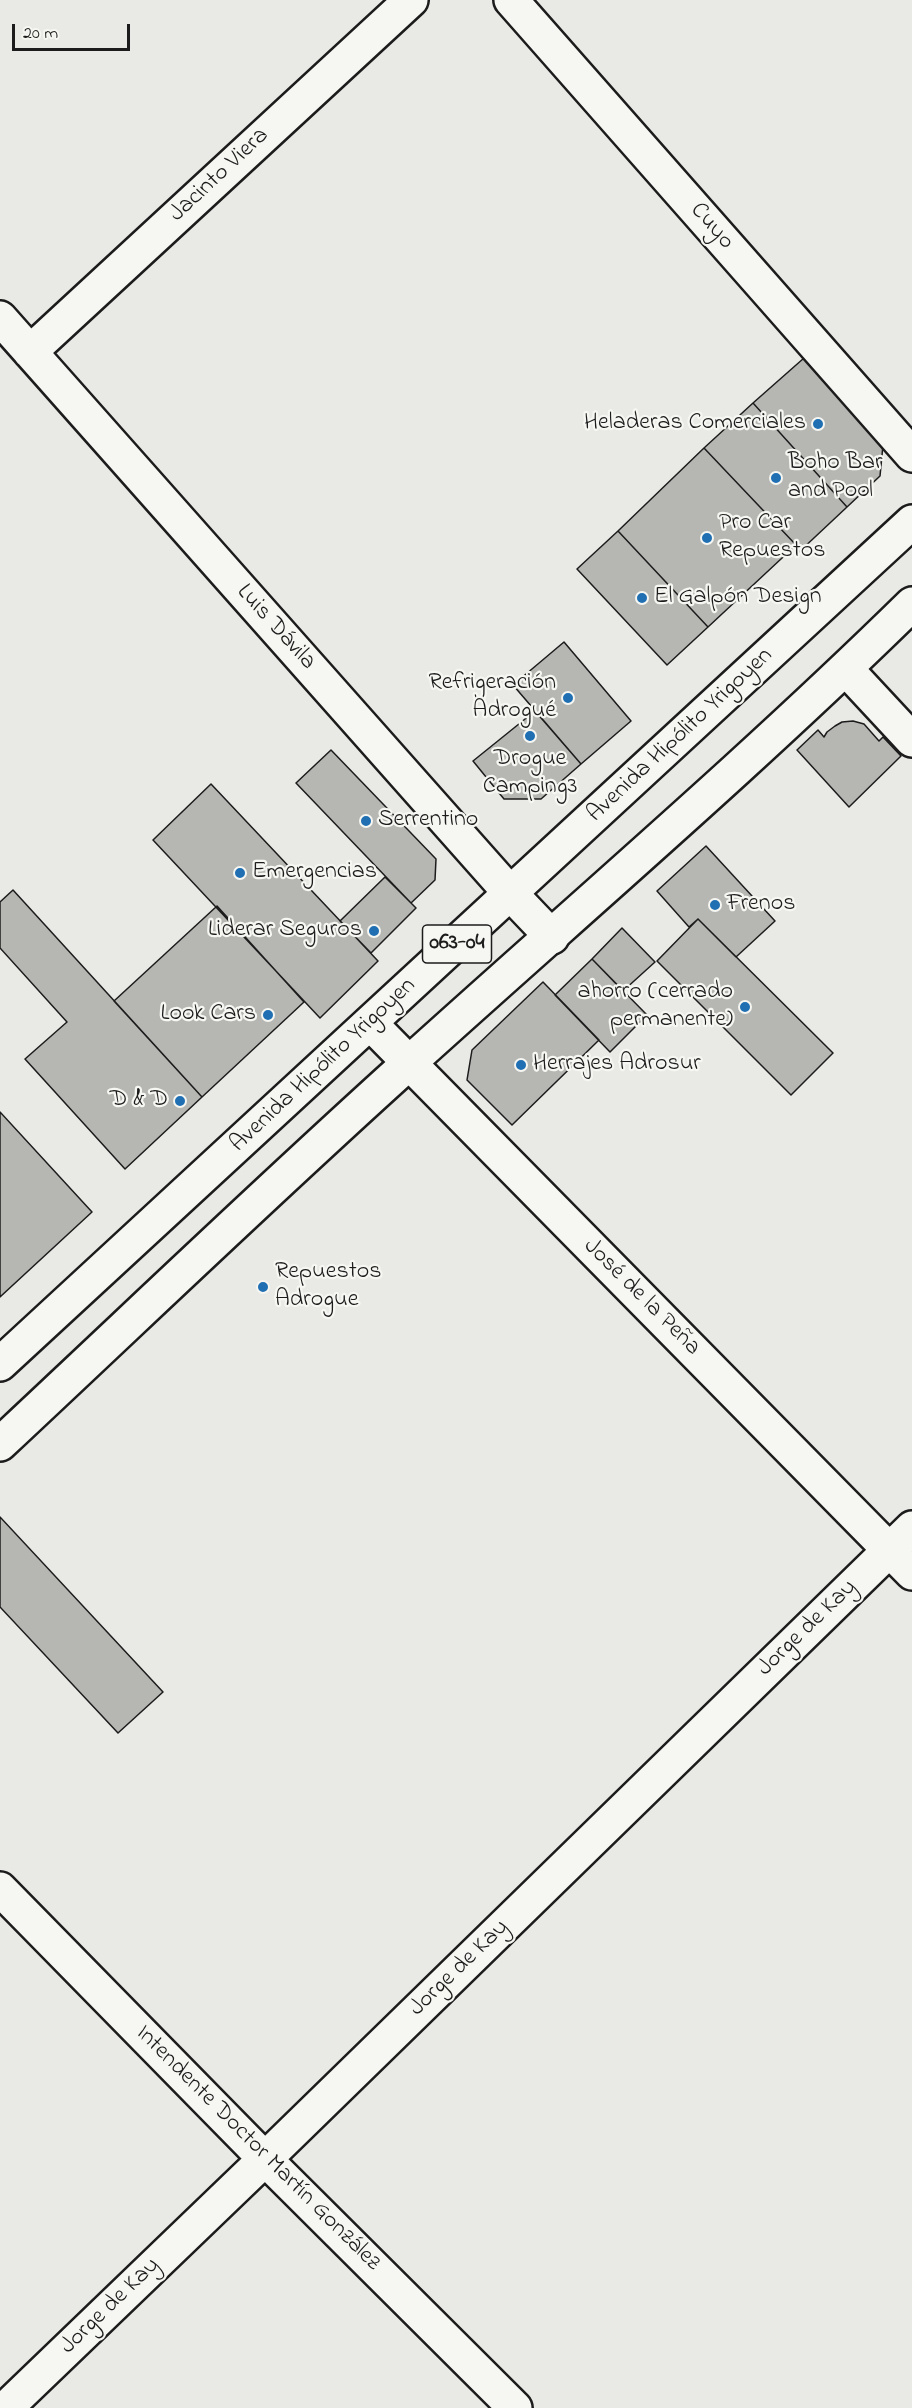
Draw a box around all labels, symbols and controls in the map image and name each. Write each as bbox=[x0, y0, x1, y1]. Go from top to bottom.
scale bar bbox=[15, 12, 134, 50]
text: 20 m bbox=[23, 21, 58, 47]
street label: Jacinto Viera bbox=[164, 123, 276, 229]
street label: Cuyo bbox=[683, 197, 739, 257]
place label: Heladeras Comerciales bbox=[584, 410, 806, 438]
marker: Heladeras Comerciales bbox=[811, 417, 825, 431]
place label: Boho Bar and Pool bbox=[788, 450, 882, 506]
marker: Boho Bar and Pool bbox=[769, 471, 783, 485]
place label: Pro Car Repuestos bbox=[719, 510, 825, 566]
marker: Pro Car Repuestos bbox=[700, 531, 714, 545]
street label: Luis Dávila bbox=[229, 579, 321, 677]
place label: El Galpón Design bbox=[654, 584, 822, 612]
marker: El Galpón Design bbox=[635, 591, 649, 605]
street label: Avenida Hipólito Yrigoyen bbox=[582, 642, 780, 830]
place label: Refrigeración Adrogué bbox=[429, 670, 556, 726]
marker: Refrigeración Adrogué bbox=[561, 691, 575, 705]
marker: Drogue Camping3 bbox=[523, 729, 537, 743]
place label: Drogue Camping3 bbox=[483, 746, 577, 802]
place label: Serrentino bbox=[378, 807, 478, 835]
marker: Serrentino bbox=[359, 814, 373, 828]
place label: Emergencias bbox=[252, 859, 377, 887]
marker: Emergencias bbox=[233, 866, 247, 880]
place label: Frenos bbox=[727, 891, 795, 919]
marker: Frenos bbox=[708, 898, 722, 912]
place label: Liderar Seguros bbox=[208, 917, 362, 945]
marker: Liderar Seguros bbox=[367, 924, 381, 938]
road number: 063-04 bbox=[422, 925, 492, 963]
street label: Avenida Hipólito Yrigoyen bbox=[225, 972, 423, 1160]
place label: ahorro (cerrado permanente) bbox=[577, 979, 733, 1035]
marker: ahorro (cerrado permanente) bbox=[738, 1000, 752, 1014]
place label: Look Cars bbox=[161, 1001, 256, 1029]
marker: Look Cars bbox=[261, 1008, 275, 1022]
place label: Herrajes Adrosur bbox=[533, 1051, 701, 1079]
marker: Herrajes Adrosur bbox=[514, 1058, 528, 1072]
place label: D & D bbox=[110, 1087, 168, 1115]
marker: D & D bbox=[173, 1094, 187, 1108]
street label: José de la Peña bbox=[576, 1233, 706, 1363]
place label: Repuestos Adrogue bbox=[275, 1259, 381, 1315]
marker: Repuestos Adrogue bbox=[256, 1280, 270, 1294]
street label: Jorge de Kay bbox=[752, 1574, 864, 1684]
street label: Jorge de Kay bbox=[404, 1914, 516, 2024]
street label: Intendente Doctor Martín González bbox=[128, 2020, 386, 2278]
street label: Jorge de Kay bbox=[55, 2252, 167, 2362]

